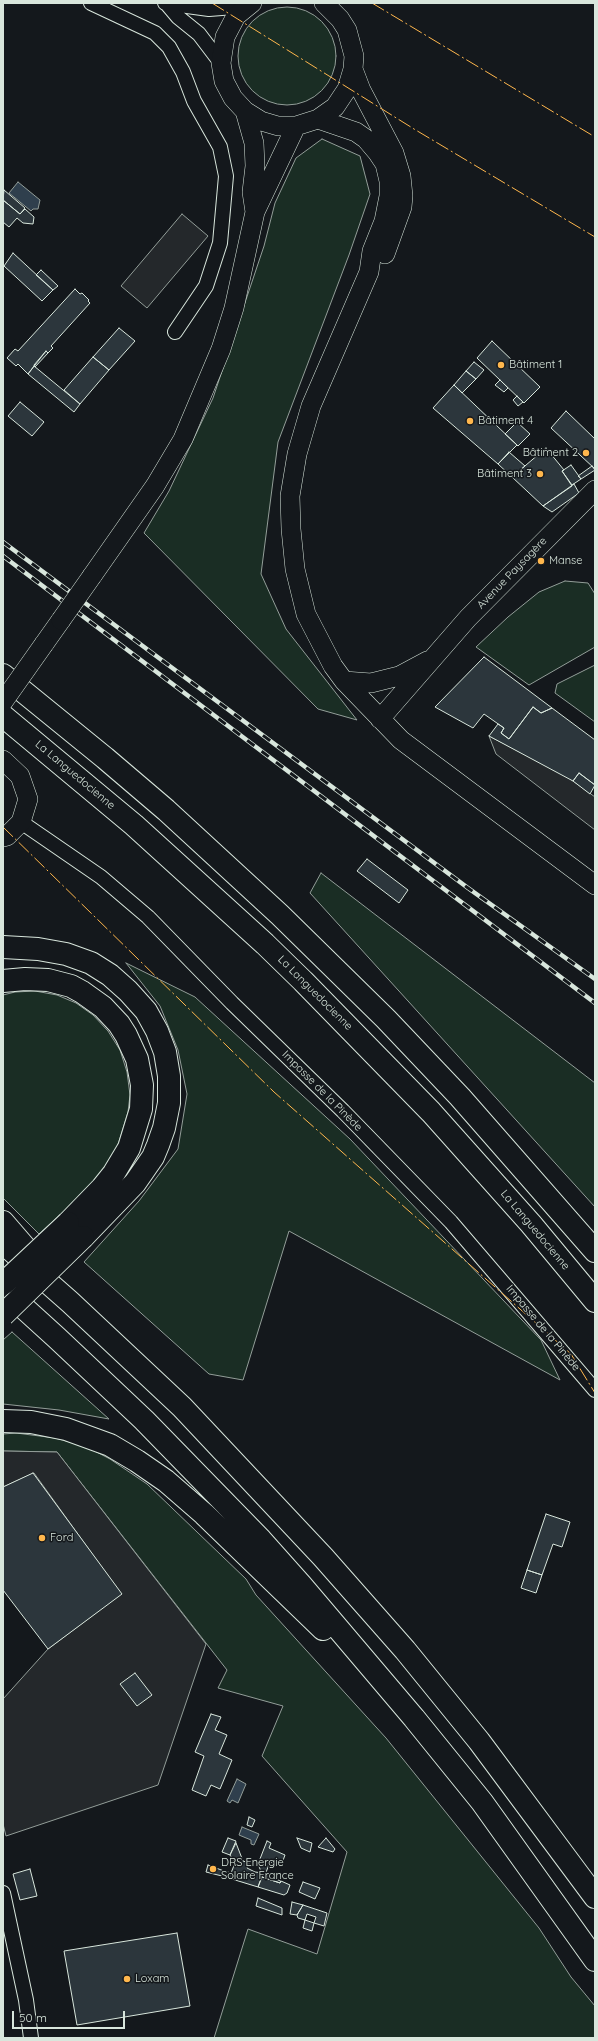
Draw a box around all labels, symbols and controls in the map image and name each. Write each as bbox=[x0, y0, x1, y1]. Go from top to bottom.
place label: Bâtiment 1 bbox=[509, 358, 562, 372]
marker: Bâtiment 1 bbox=[496, 360, 506, 370]
place label: Bâtiment 4 bbox=[478, 414, 533, 428]
marker: Bâtiment 4 bbox=[465, 416, 475, 426]
place label: Bâtiment 2 bbox=[523, 446, 578, 460]
marker: Bâtiment 2 bbox=[581, 448, 591, 458]
place label: Bâtiment 3 bbox=[477, 467, 532, 481]
marker: Bâtiment 3 bbox=[535, 469, 545, 479]
street label: Avenue Paysagère bbox=[474, 534, 550, 612]
place label: Manse bbox=[549, 554, 582, 568]
marker: Manse bbox=[536, 556, 546, 566]
street label: La Languedocienne bbox=[32, 738, 118, 812]
street label: La Languedocienne bbox=[275, 953, 355, 1033]
street label: Impasse de la Pinède bbox=[279, 1048, 365, 1134]
street label: La Languedocienne bbox=[498, 1187, 572, 1273]
street label: Impasse de la Pinède bbox=[503, 1282, 583, 1374]
place label: Ford bbox=[50, 1531, 73, 1545]
marker: Ford bbox=[37, 1533, 47, 1543]
place label: DRS Energie Solaire France bbox=[221, 1856, 294, 1882]
marker: DRS Energie Solaire France bbox=[208, 1864, 218, 1874]
place label: Loxam bbox=[135, 1972, 169, 1986]
marker: Loxam bbox=[122, 1974, 132, 1984]
scale bar bbox=[14, 2003, 127, 2029]
text: 50 m bbox=[19, 2010, 47, 2025]

